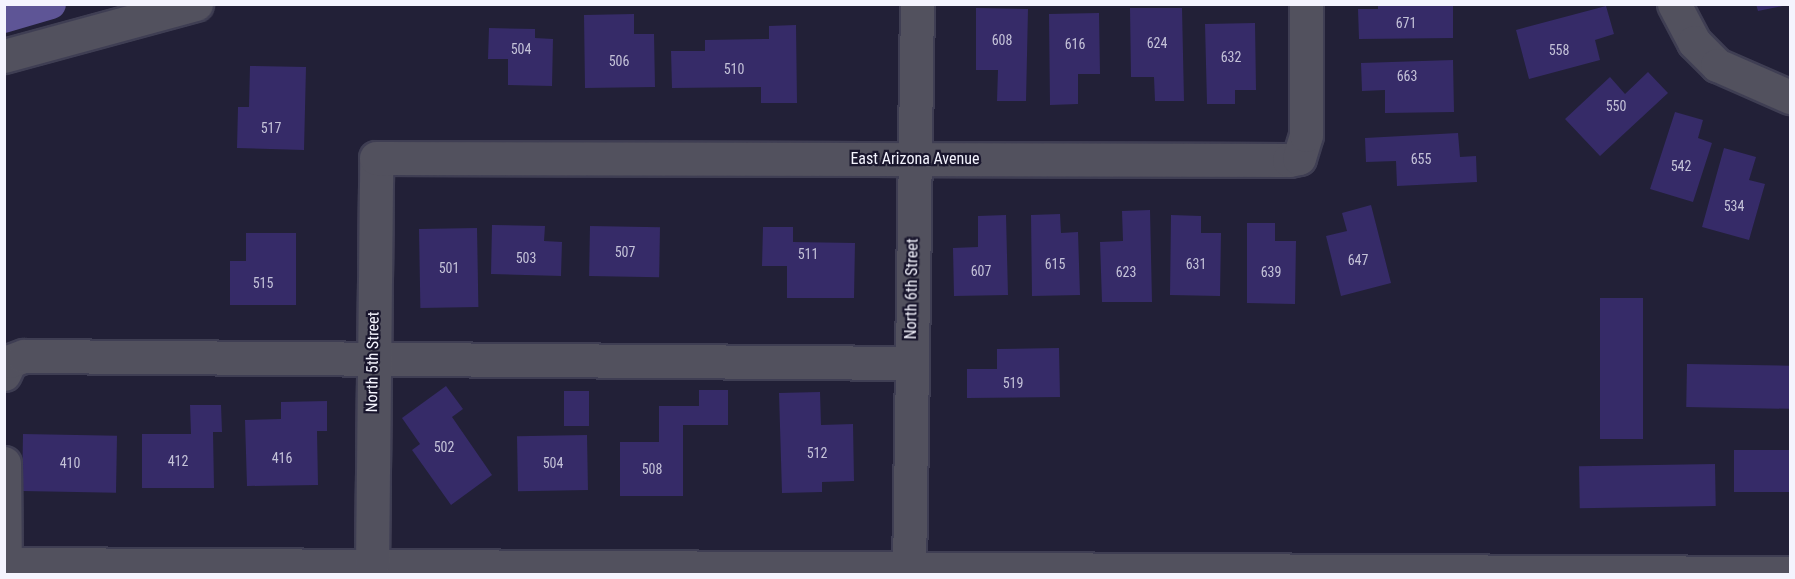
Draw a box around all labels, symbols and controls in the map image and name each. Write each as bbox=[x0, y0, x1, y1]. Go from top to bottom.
house number: 671 bbox=[1396, 15, 1416, 31]
house number: 608 bbox=[992, 32, 1012, 48]
house number: 624 bbox=[1147, 35, 1167, 51]
house number: 616 bbox=[1065, 36, 1085, 52]
house number: 504 bbox=[511, 41, 531, 57]
house number: 558 bbox=[1549, 42, 1569, 58]
house number: 632 bbox=[1221, 49, 1241, 65]
house number: 506 bbox=[609, 53, 629, 69]
house number: 510 bbox=[724, 61, 744, 77]
house number: 663 bbox=[1397, 68, 1417, 84]
house number: 550 bbox=[1606, 98, 1626, 114]
house number: 517 bbox=[261, 120, 281, 136]
street label: East Arizona Avenue bbox=[850, 149, 980, 169]
house number: 655 bbox=[1411, 151, 1431, 167]
house number: 542 bbox=[1671, 158, 1691, 174]
house number: 534 bbox=[1724, 198, 1744, 214]
street label: North 6th Street bbox=[902, 238, 922, 340]
house number: 507 bbox=[615, 244, 635, 260]
house number: 511 bbox=[798, 246, 818, 262]
house number: 503 bbox=[516, 250, 536, 266]
house number: 647 bbox=[1348, 252, 1368, 268]
house number: 615 bbox=[1045, 256, 1065, 272]
house number: 631 bbox=[1186, 256, 1206, 272]
house number: 501 bbox=[439, 260, 459, 276]
house number: 607 bbox=[971, 263, 991, 279]
house number: 623 bbox=[1116, 264, 1136, 280]
house number: 639 bbox=[1261, 264, 1281, 280]
house number: 515 bbox=[253, 275, 273, 291]
street label: North 5th Street bbox=[363, 311, 383, 413]
house number: 519 bbox=[1003, 375, 1023, 391]
house number: 502 bbox=[434, 439, 454, 455]
house number: 512 bbox=[807, 445, 827, 461]
house number: 416 bbox=[272, 450, 292, 466]
house number: 412 bbox=[168, 453, 188, 469]
house number: 410 bbox=[60, 455, 80, 471]
house number: 504 bbox=[543, 455, 563, 471]
house number: 508 bbox=[642, 461, 662, 477]

